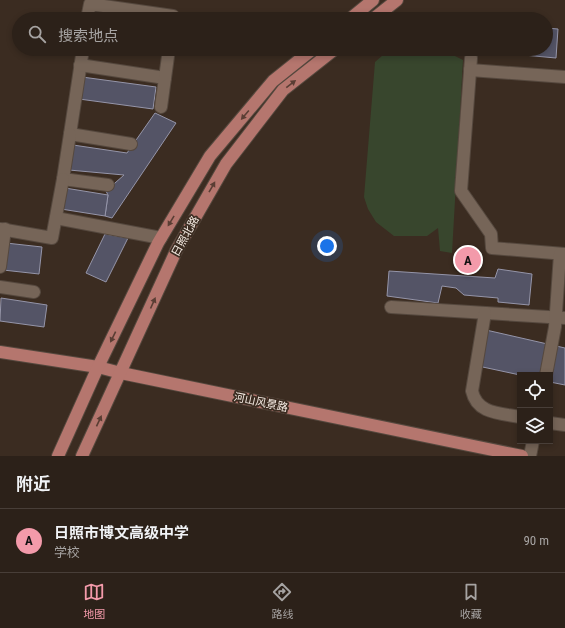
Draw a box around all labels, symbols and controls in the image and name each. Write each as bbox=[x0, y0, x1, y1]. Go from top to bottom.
search box bbox=[12, 12, 553, 56]
icon: search bbox=[26, 23, 48, 45]
text: 搜索地点 bbox=[58, 27, 118, 45]
one-way arrow bbox=[285, 80, 296, 89]
one-way arrow bbox=[240, 109, 249, 120]
one-way arrow bbox=[209, 181, 216, 193]
street label: 日照北路 bbox=[169, 214, 202, 259]
one-way arrow bbox=[167, 216, 175, 226]
your location bbox=[317, 236, 337, 256]
pin: A bbox=[455, 245, 481, 275]
one-way arrow bbox=[150, 297, 156, 308]
one-way arrow bbox=[110, 332, 116, 343]
map controls bbox=[517, 372, 553, 444]
button: locate bbox=[517, 372, 553, 408]
street label: 河山风景路 bbox=[233, 390, 289, 415]
button: layers bbox=[517, 408, 553, 444]
one-way arrow bbox=[96, 415, 102, 426]
text: 附近 bbox=[16, 474, 50, 494]
text: 日照市博文高级中学 bbox=[54, 524, 189, 542]
text: A bbox=[25, 533, 33, 548]
text: 90 m bbox=[523, 533, 549, 548]
text: 学校 bbox=[54, 545, 80, 560]
tab: 地图 bbox=[83, 581, 105, 621]
tab: 路线 bbox=[271, 581, 293, 621]
tab: 收藏 bbox=[460, 581, 482, 621]

